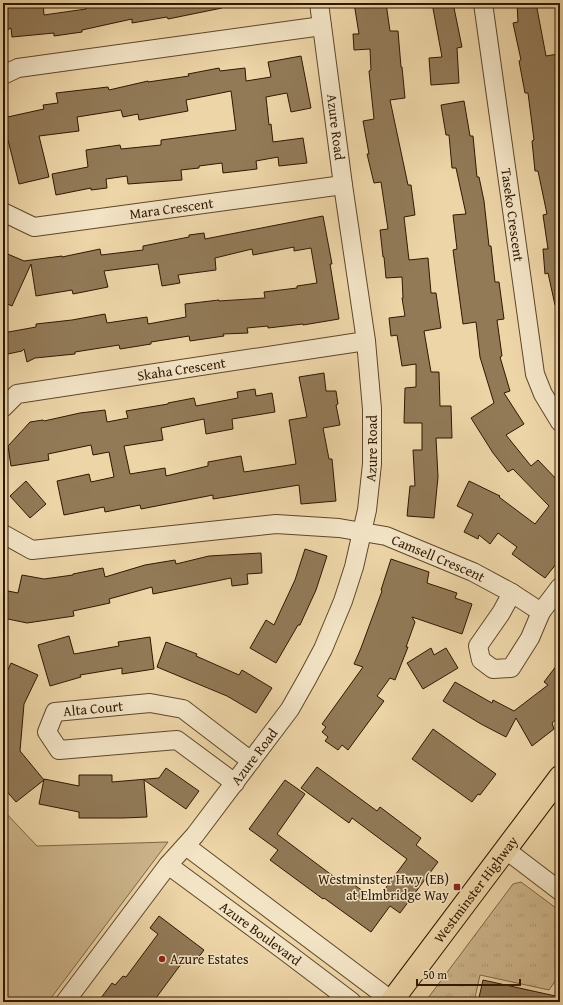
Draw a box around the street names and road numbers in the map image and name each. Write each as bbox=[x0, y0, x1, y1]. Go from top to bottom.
street label: Azure Road bbox=[322, 93, 350, 162]
street label: Taseko Crescent bbox=[496, 167, 529, 263]
street label: Mara Crescent bbox=[128, 193, 215, 224]
street label: Skaha Crescent bbox=[136, 352, 227, 386]
street label: Azure Road bbox=[360, 415, 382, 483]
street label: Camsell Crescent bbox=[388, 529, 489, 587]
street label: Alta Court bbox=[62, 696, 124, 721]
street label: Azure Road bbox=[226, 723, 283, 789]
street label: Westminster Highway bbox=[429, 832, 522, 947]
street label: Azure Boulevard bbox=[216, 896, 306, 971]

